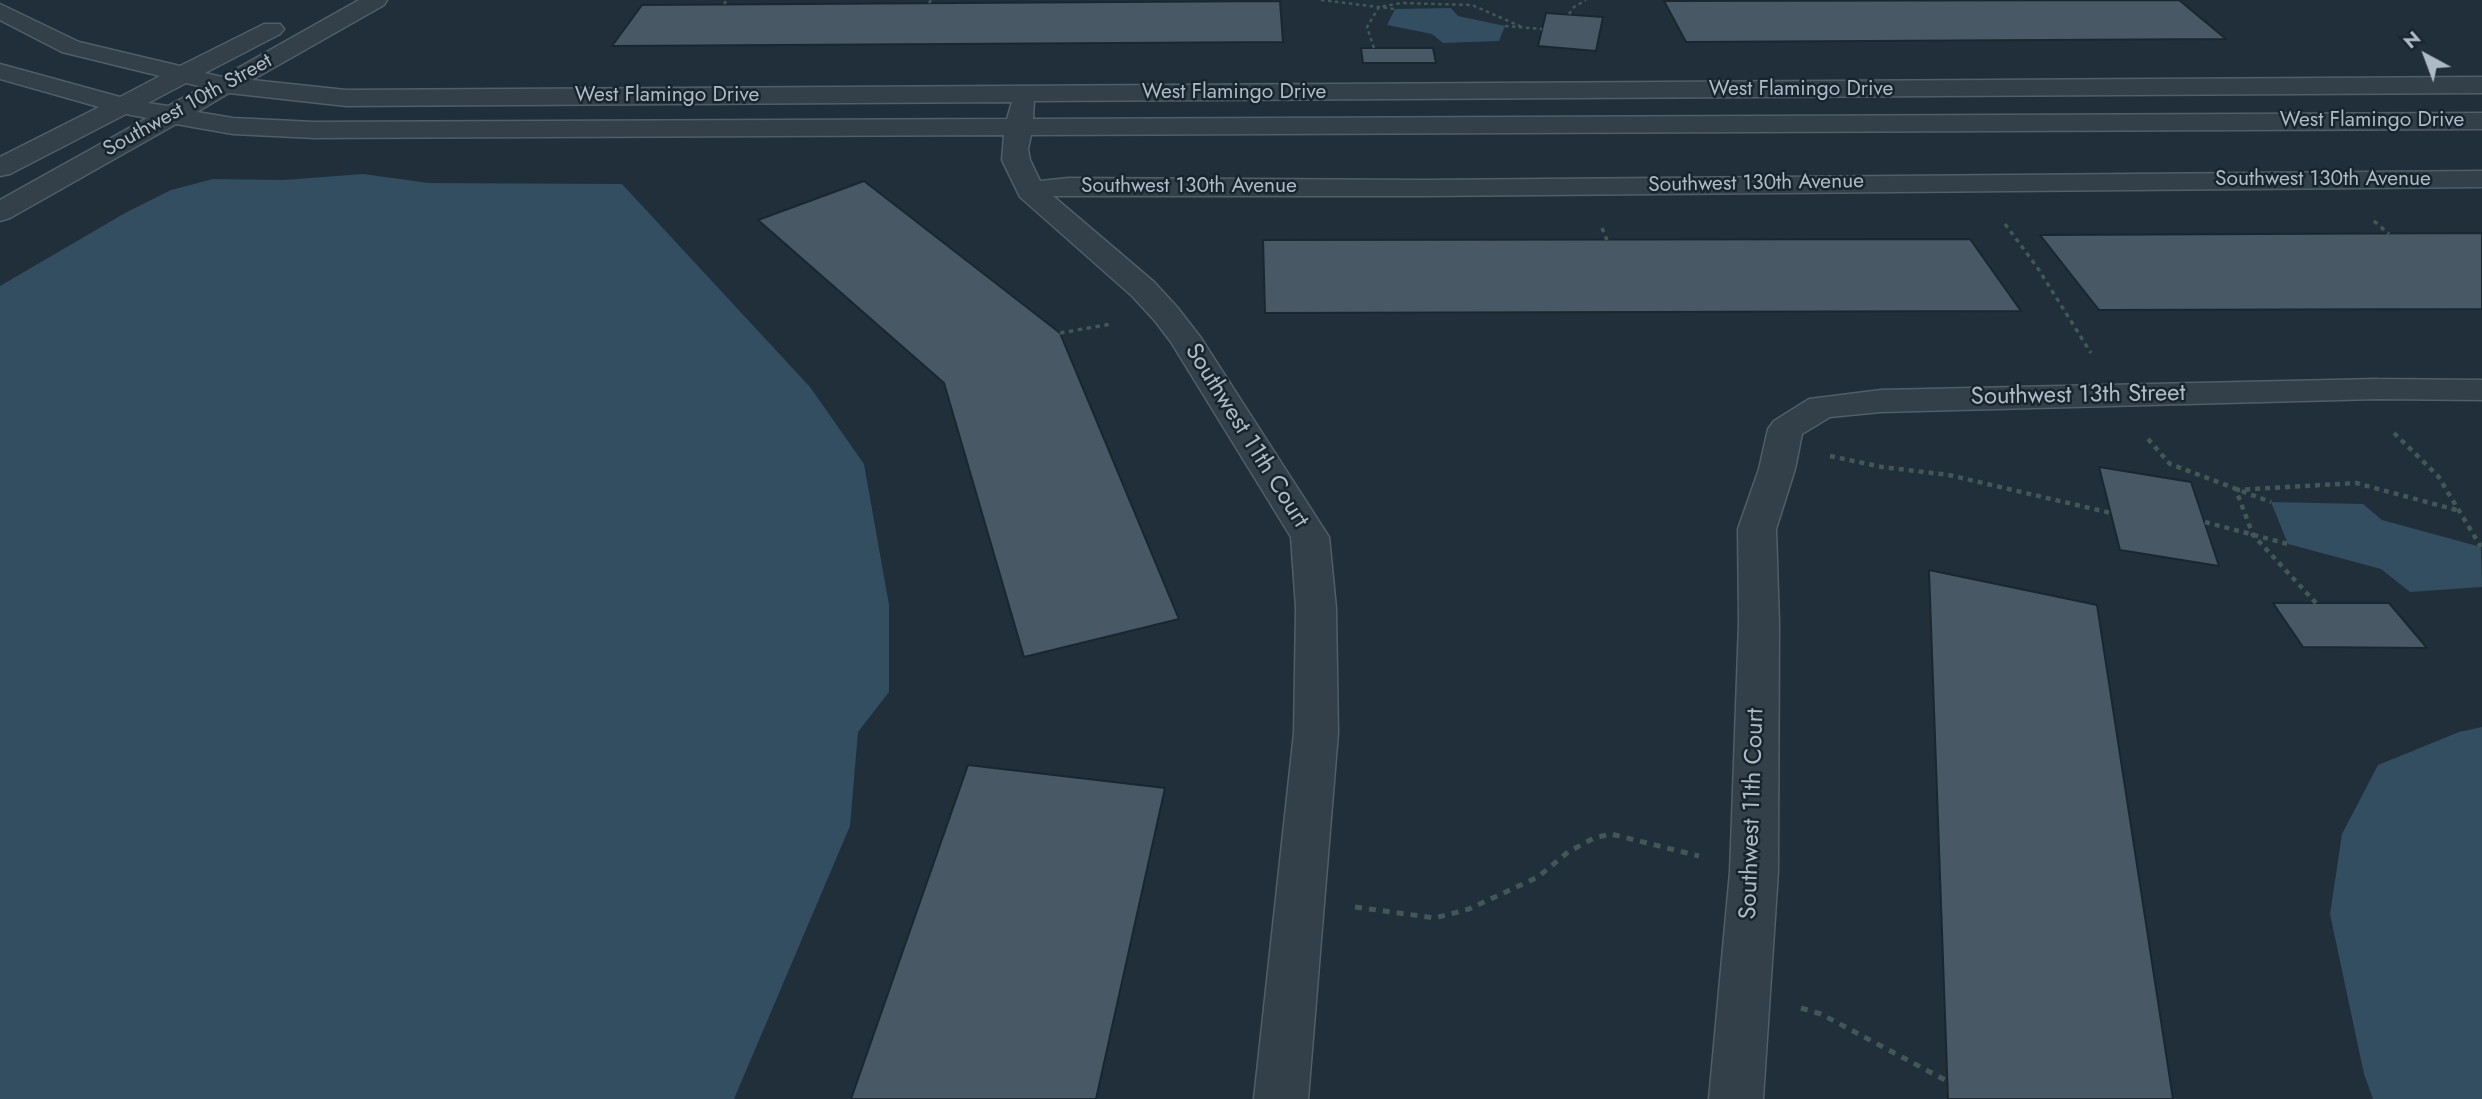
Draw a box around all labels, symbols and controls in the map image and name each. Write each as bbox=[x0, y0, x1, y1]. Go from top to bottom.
north arrow bbox=[2391, 21, 2461, 91]
text: N bbox=[2397, 25, 2426, 55]
street label: Southwest 10th Street bbox=[99, 49, 277, 163]
street label: West Flamingo Drive bbox=[1709, 77, 1893, 103]
street label: West Flamingo Drive bbox=[1142, 80, 1326, 106]
street label: West Flamingo Drive bbox=[575, 83, 759, 109]
street label: West Flamingo Drive bbox=[2280, 108, 2464, 134]
street label: Southwest 130th Avenue bbox=[2215, 167, 2431, 193]
street label: Southwest 130th Avenue bbox=[1648, 170, 1864, 198]
street label: Southwest 130th Avenue bbox=[1081, 174, 1297, 200]
street label: Southwest 11th Court bbox=[1178, 339, 1314, 533]
street label: Southwest 13th Street bbox=[1970, 380, 2186, 412]
street label: Southwest 11th Court bbox=[1735, 708, 1771, 920]

